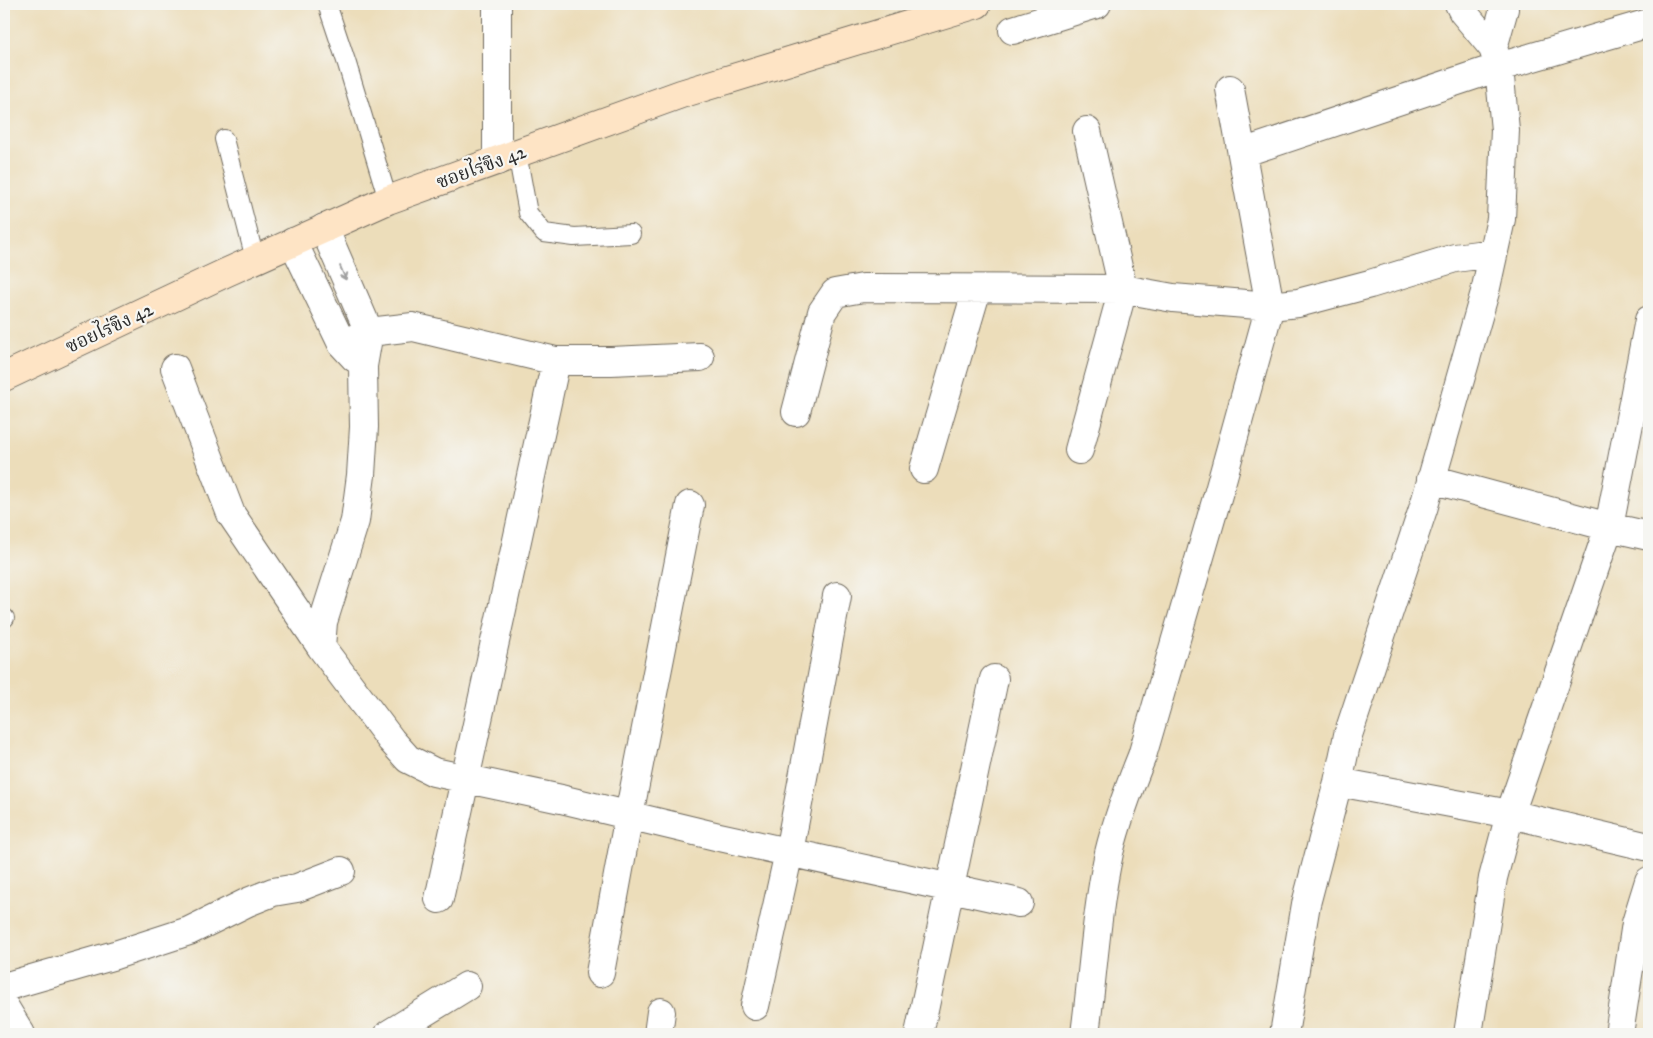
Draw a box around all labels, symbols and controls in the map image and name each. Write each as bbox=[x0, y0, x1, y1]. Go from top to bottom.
street label: ซอยไร่ขิง 42 bbox=[432, 137, 530, 193]
one-way arrow bbox=[339, 265, 349, 280]
street label: ซอยไร่ขิง 42 bbox=[61, 295, 157, 358]

